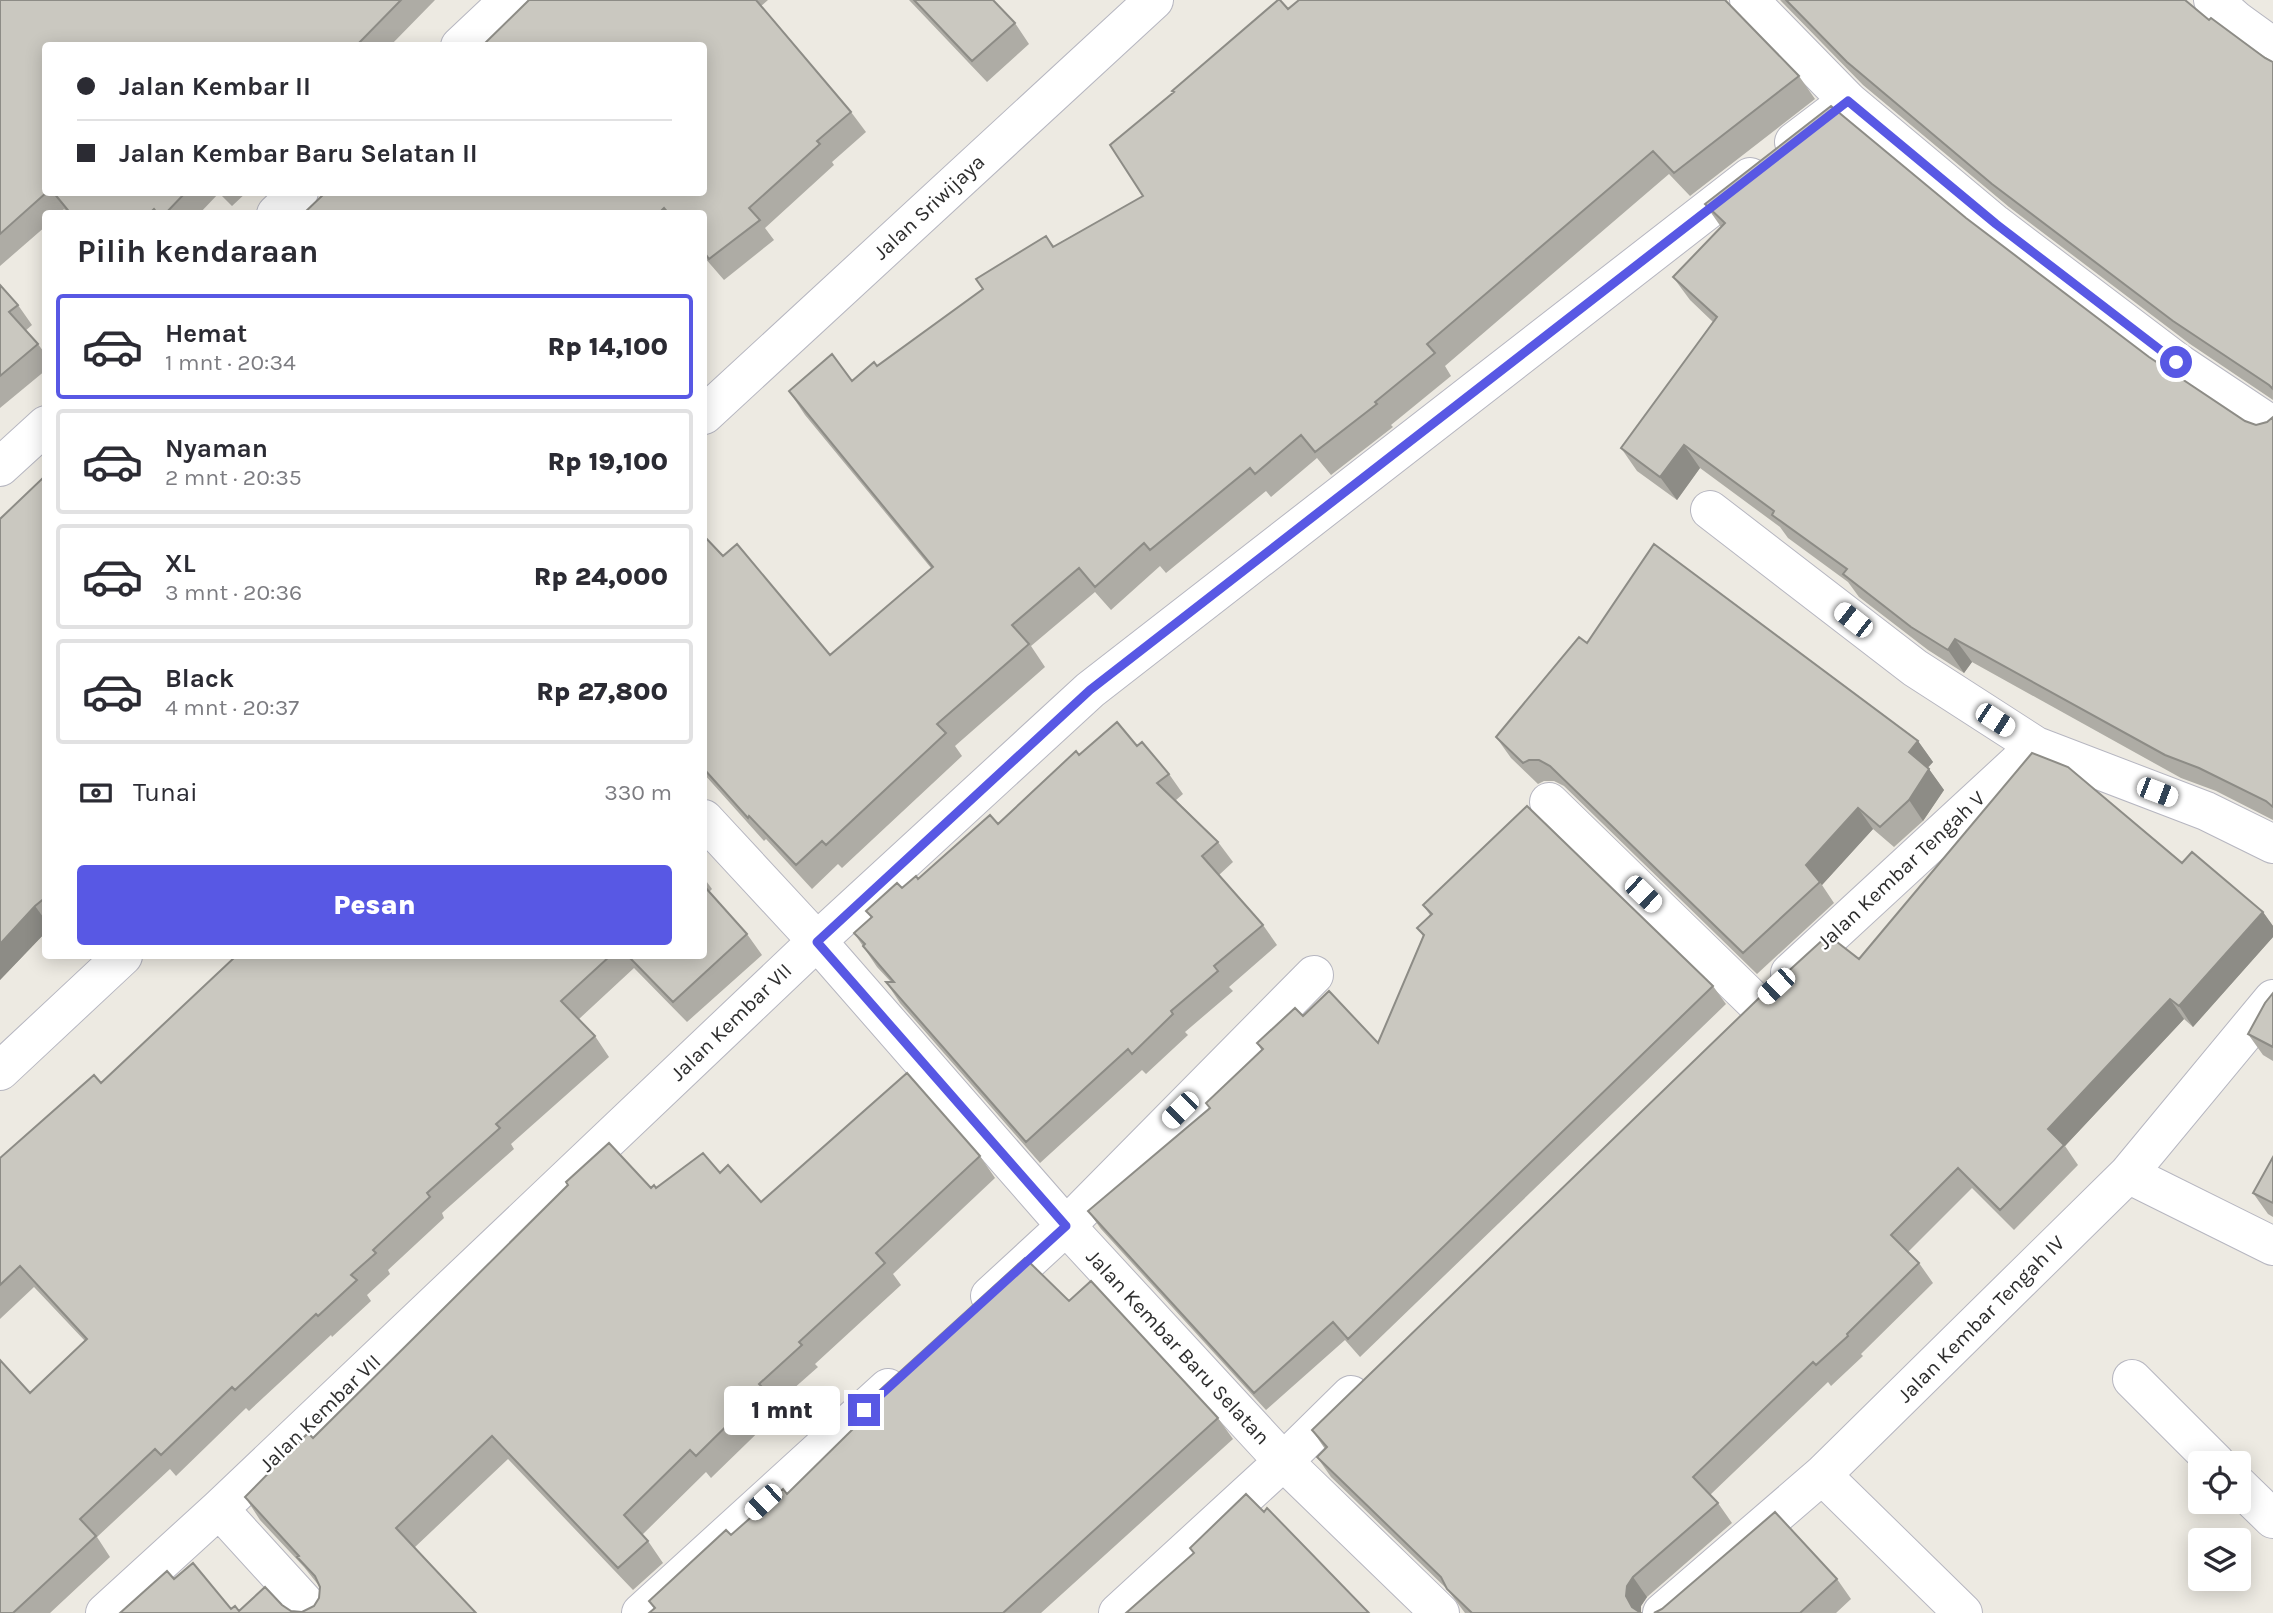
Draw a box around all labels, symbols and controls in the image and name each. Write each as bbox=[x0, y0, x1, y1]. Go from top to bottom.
text: Jalan Kembar II bbox=[119, 71, 311, 102]
text: Jalan Kembar Baru Selatan II bbox=[119, 138, 478, 169]
street label: Jalan Sriwijaya bbox=[869, 150, 989, 264]
text: Pilih kendaraan bbox=[77, 233, 318, 270]
icon: car bbox=[81, 315, 144, 378]
text: Hemat bbox=[165, 318, 247, 349]
text: Rp 14,100 bbox=[548, 331, 668, 362]
route start bbox=[2160, 346, 2192, 378]
text: 1 mnt · 20:34 bbox=[165, 349, 296, 376]
icon: car bbox=[81, 430, 144, 493]
text: Nyaman bbox=[165, 433, 268, 464]
text: Rp 19,100 bbox=[547, 446, 668, 477]
text: 2 mnt · 20:35 bbox=[165, 464, 302, 491]
icon: car bbox=[81, 545, 144, 608]
text: XL bbox=[165, 548, 196, 579]
text: Rp 24,000 bbox=[534, 561, 668, 592]
text: 3 mnt · 20:36 bbox=[165, 579, 302, 606]
car bbox=[1830, 599, 1877, 641]
icon: car bbox=[81, 660, 144, 723]
text: Black bbox=[165, 663, 234, 694]
text: Rp 27,800 bbox=[536, 676, 668, 707]
text: 4 mnt · 20:37 bbox=[165, 694, 299, 721]
car bbox=[1972, 700, 2019, 740]
icon: cash bbox=[77, 774, 115, 812]
car bbox=[2134, 775, 2181, 809]
text: Tunai bbox=[133, 777, 198, 808]
text: 330 m bbox=[604, 779, 672, 806]
street label: Jalan Kembar Tengah V bbox=[1812, 786, 1990, 954]
button: Pesan bbox=[77, 865, 672, 945]
car bbox=[1621, 872, 1666, 916]
street label: Jalan Kembar VII bbox=[666, 958, 796, 1086]
car bbox=[1754, 964, 1799, 1008]
car bbox=[1158, 1088, 1203, 1132]
street label: Jalan Kembar Tengah IV bbox=[1893, 1230, 2070, 1407]
street label: Jalan Kembar Baru Selatan bbox=[1081, 1245, 1275, 1449]
street label: Jalan Kembar VII bbox=[255, 1349, 385, 1477]
callout: 1 mnt bbox=[724, 1386, 840, 1434]
route end bbox=[848, 1394, 880, 1426]
text: 1 mnt bbox=[751, 1397, 813, 1424]
map controls bbox=[2188, 1451, 2251, 1591]
button: locate bbox=[2188, 1451, 2251, 1514]
car bbox=[741, 1480, 786, 1524]
button: layers bbox=[2188, 1528, 2251, 1591]

